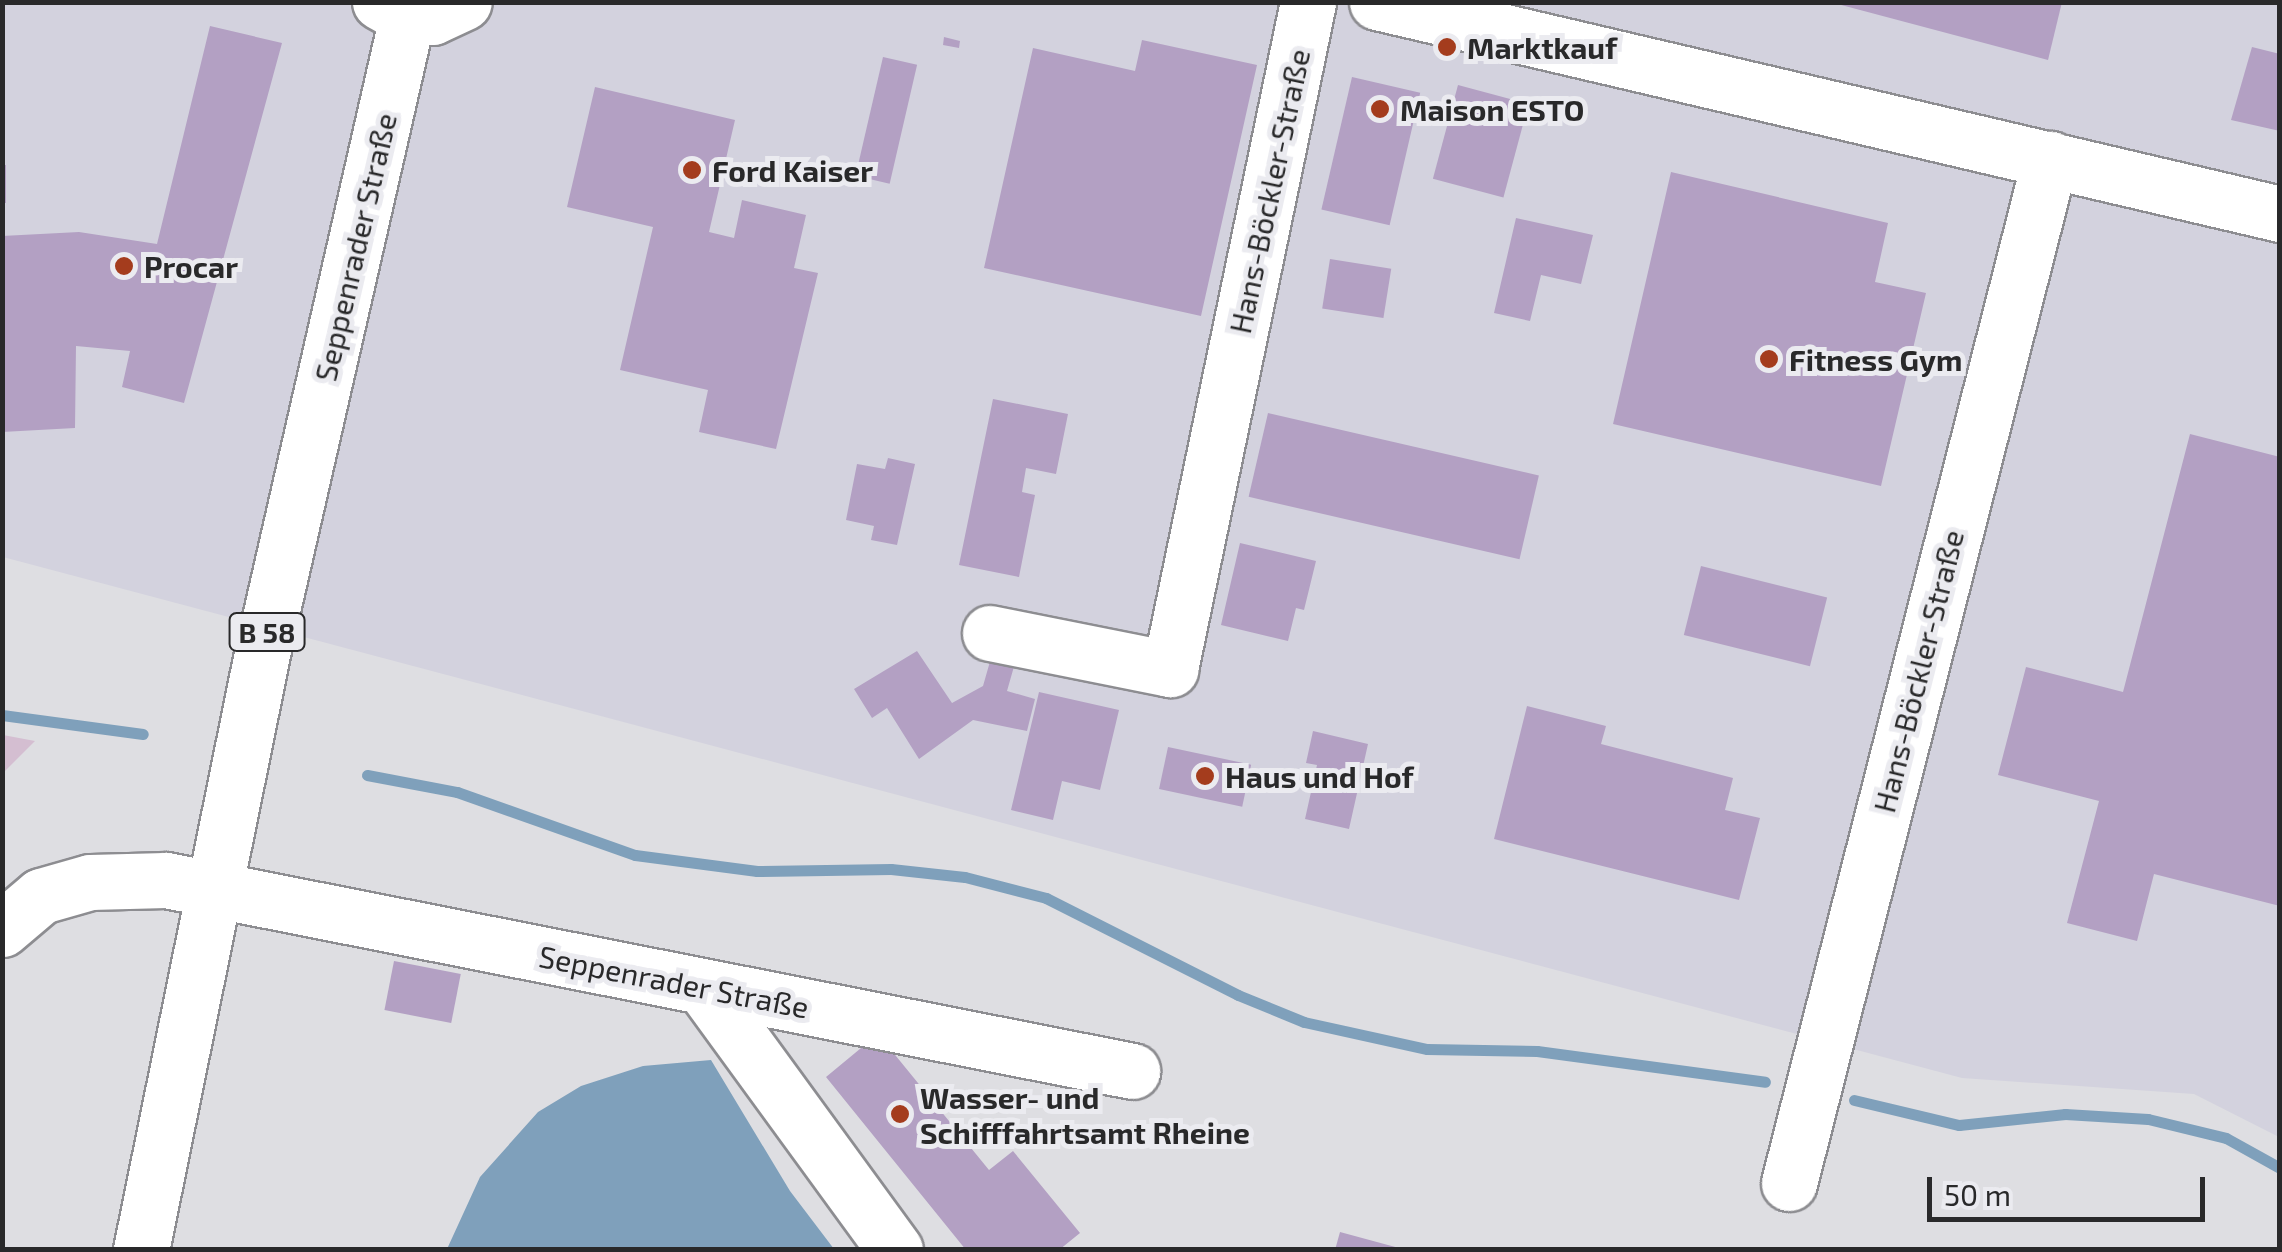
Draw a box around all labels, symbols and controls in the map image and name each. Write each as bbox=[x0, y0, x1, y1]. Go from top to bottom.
place label: Marktkauf bbox=[1467, 29, 1617, 65]
marker: Marktkauf bbox=[1436, 36, 1458, 58]
street label: Hans-Böckler-Straße bbox=[1221, 45, 1317, 337]
place label: Maison ESTO bbox=[1400, 91, 1584, 127]
marker: Maison ESTO bbox=[1369, 98, 1391, 120]
street label: Seppenrader Straße bbox=[307, 109, 403, 385]
place label: Ford Kaiser bbox=[712, 152, 873, 188]
marker: Ford Kaiser bbox=[681, 159, 703, 181]
place label: Procar bbox=[144, 248, 238, 284]
marker: Procar bbox=[113, 255, 135, 277]
place label: Fitness Gym bbox=[1789, 341, 1962, 377]
marker: Fitness Gym bbox=[1758, 348, 1780, 370]
street label: Hans-Böckler-Straße bbox=[1865, 526, 1971, 816]
road number: B 58 bbox=[227, 609, 307, 655]
place label: Haus und Hof bbox=[1225, 758, 1414, 794]
marker: Haus und Hof bbox=[1194, 765, 1216, 787]
street label: Seppenrader Straße bbox=[536, 937, 812, 1025]
place label: Wasser- und Schifffahrtsamt Rheine bbox=[920, 1079, 1250, 1150]
marker: Wasser- und Schifffahrtsamt Rheine bbox=[889, 1103, 911, 1125]
scale bar bbox=[1932, 1157, 2210, 1219]
text: 50 m bbox=[1944, 1176, 2011, 1212]

